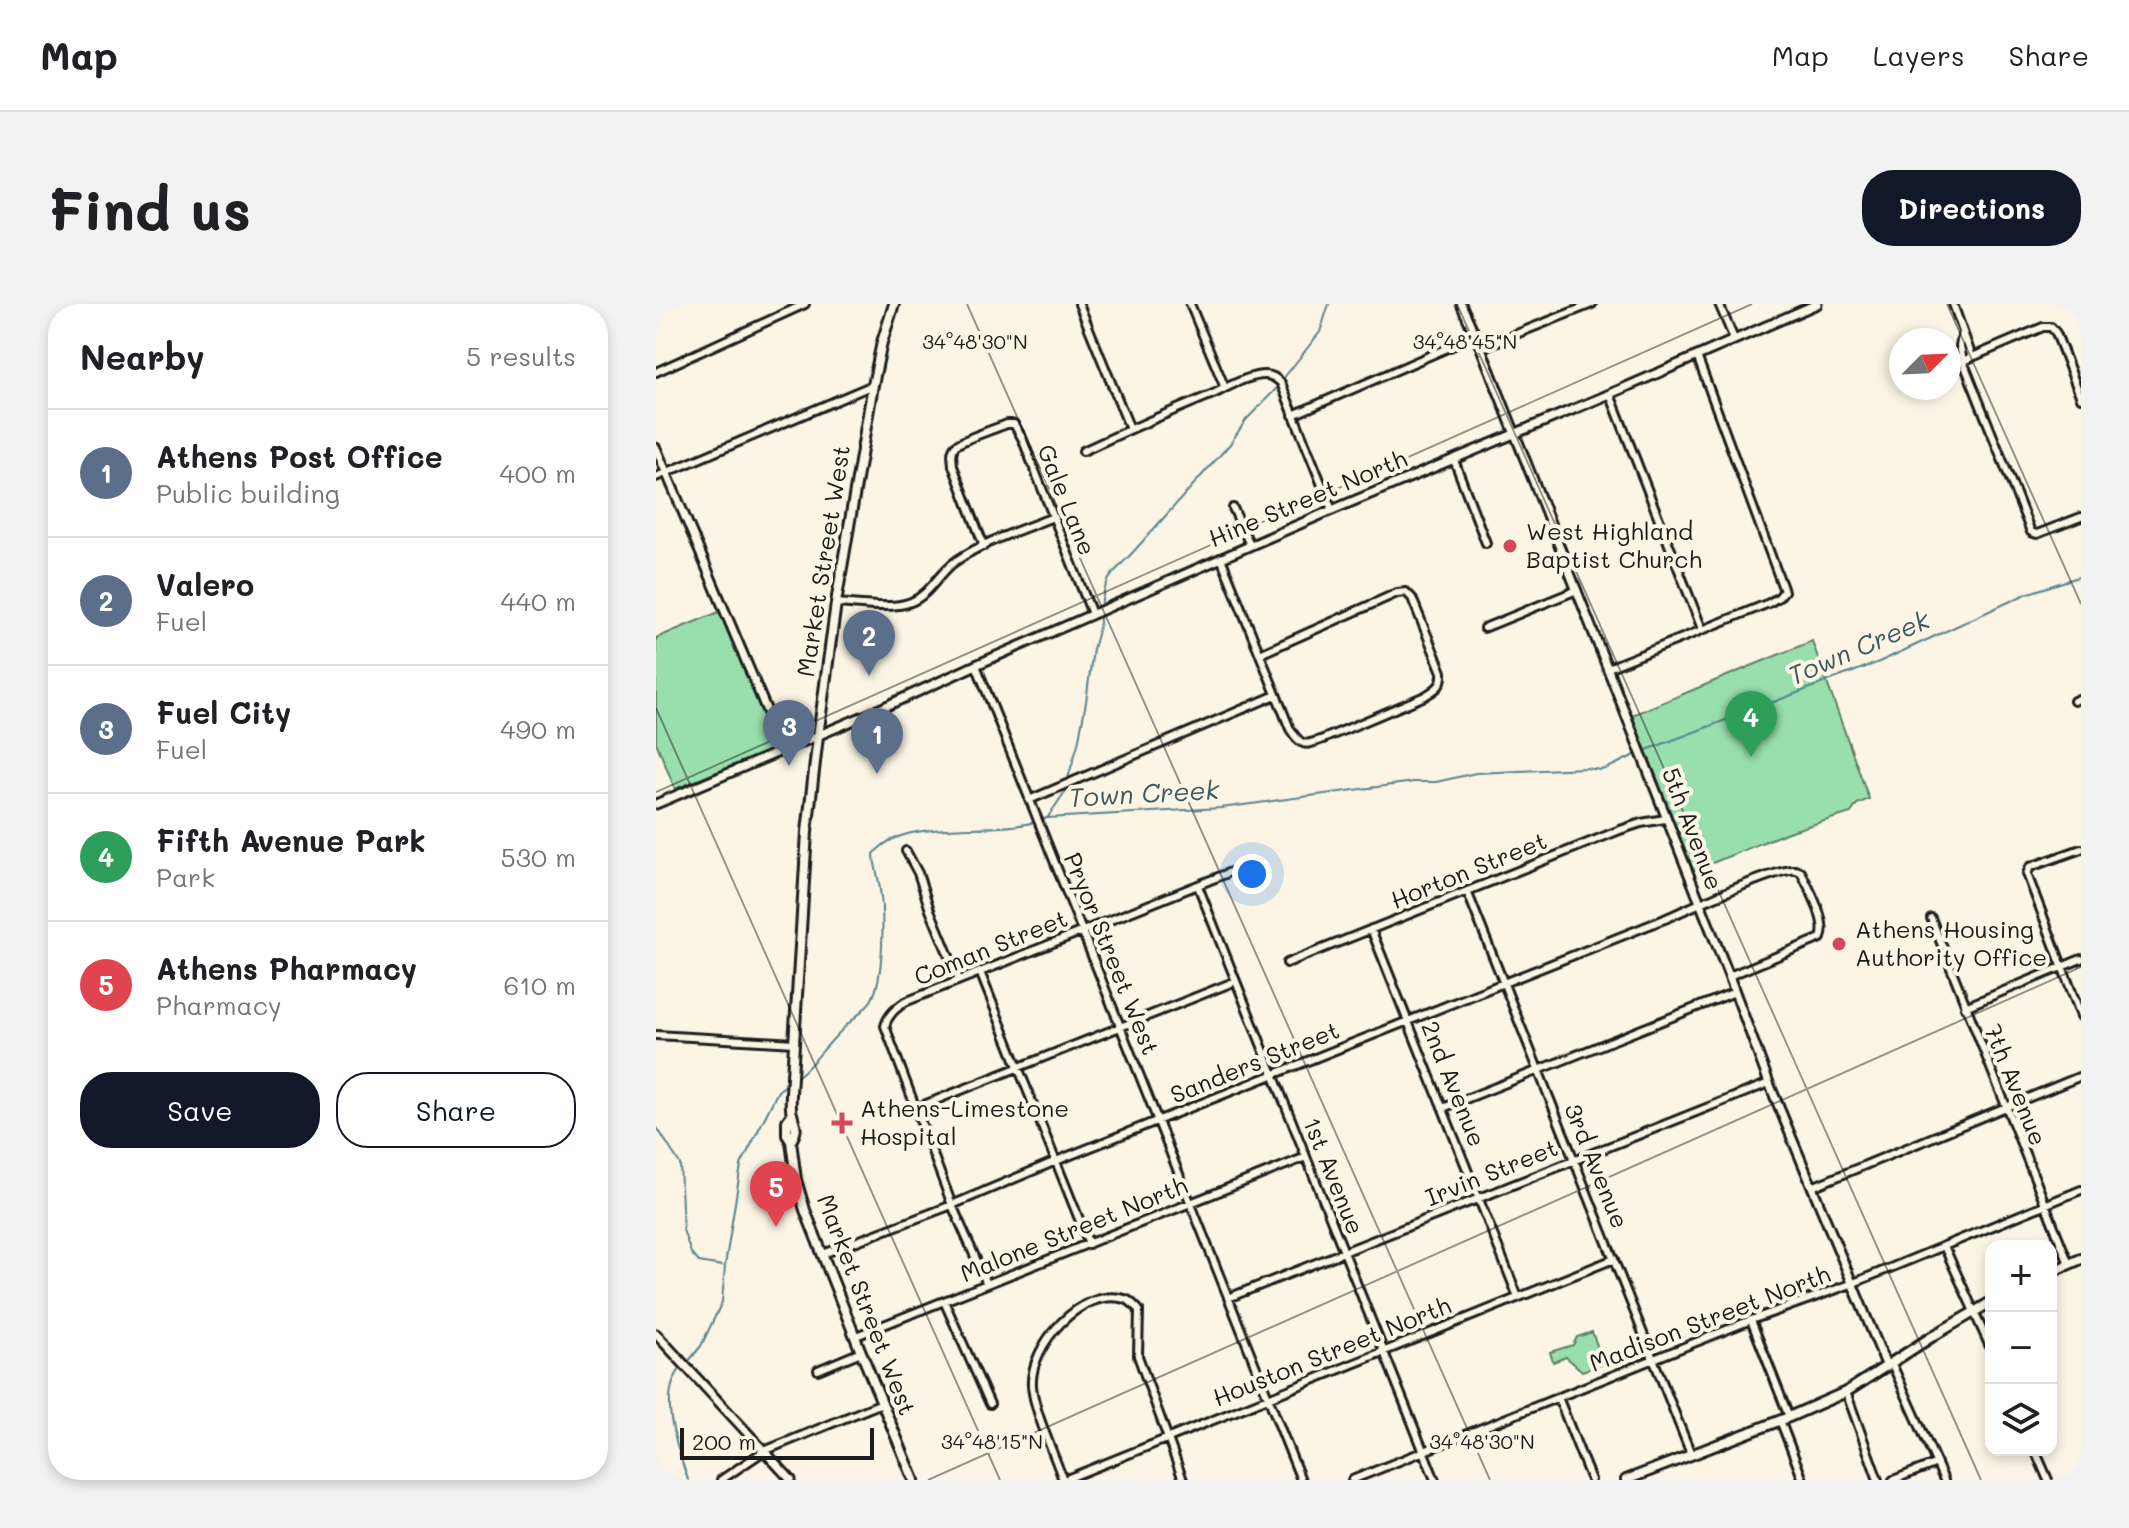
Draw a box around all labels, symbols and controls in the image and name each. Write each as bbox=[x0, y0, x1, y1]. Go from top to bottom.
text: Map bbox=[40, 30, 118, 80]
text: Map bbox=[1772, 37, 1829, 73]
text: Layers bbox=[1873, 37, 1965, 73]
text: Share bbox=[2009, 37, 2089, 73]
button: Directions bbox=[1862, 170, 2081, 246]
text: Find us bbox=[48, 172, 251, 245]
text: 34°48'30"N bbox=[922, 328, 1028, 354]
text: 34°48'45"N bbox=[1413, 328, 1517, 354]
north arrow bbox=[1889, 328, 1961, 400]
text: Nearby bbox=[80, 334, 205, 379]
text: 5 results bbox=[466, 339, 576, 373]
text: Athens Post Office bbox=[156, 436, 443, 476]
street label: Gale Lane bbox=[1031, 439, 1104, 559]
street label: Hine Street North bbox=[1204, 442, 1411, 553]
street label: Market Street West bbox=[789, 443, 856, 679]
text: 1 bbox=[100, 456, 112, 490]
text: 400 m bbox=[500, 456, 576, 490]
text: Public building bbox=[156, 476, 340, 510]
place label: West Highland Baptist Church bbox=[1526, 515, 1702, 574]
marker: West Highland Baptist Church bbox=[1501, 537, 1519, 555]
text: Valero bbox=[156, 564, 254, 604]
text: 2 bbox=[99, 584, 113, 618]
text: 440 m bbox=[500, 584, 576, 618]
water label: Town Creek bbox=[1783, 602, 1936, 692]
text: Fuel bbox=[156, 604, 207, 638]
pin: 2 bbox=[843, 610, 895, 676]
pin: 4 bbox=[1725, 691, 1777, 757]
text: Fuel City bbox=[156, 692, 291, 732]
pin: 3 bbox=[763, 700, 815, 766]
pin: 1 bbox=[851, 708, 903, 774]
text: 3 bbox=[98, 712, 114, 746]
text: 490 m bbox=[500, 712, 576, 746]
text: Fuel bbox=[156, 732, 207, 766]
street label: 5th Avenue bbox=[1656, 763, 1731, 894]
water label: Town Creek bbox=[1068, 772, 1221, 814]
text: Fifth Avenue Park bbox=[156, 820, 426, 860]
street label: Horton Street bbox=[1386, 824, 1551, 915]
text: 4 bbox=[98, 840, 114, 874]
text: 530 m bbox=[501, 840, 576, 874]
street label: Pryor Street West bbox=[1058, 848, 1167, 1059]
your location bbox=[1232, 854, 1272, 894]
text: Park bbox=[156, 860, 215, 894]
street label: Coman Street bbox=[909, 902, 1072, 991]
place label: Athens Housing Authority Office bbox=[1855, 913, 2047, 972]
marker: Athens Housing Authority Office bbox=[1830, 935, 1848, 953]
text: Athens Pharmacy bbox=[156, 948, 417, 988]
text: 5 bbox=[98, 968, 114, 1002]
text: 610 m bbox=[504, 968, 576, 1002]
text: Pharmacy bbox=[156, 988, 282, 1022]
street label: Sanders Street bbox=[1165, 1014, 1344, 1110]
street label: 2nd Avenue bbox=[1415, 1016, 1494, 1151]
street label: 7th Avenue bbox=[1978, 1019, 2055, 1150]
button: Save bbox=[80, 1072, 320, 1148]
button: Share bbox=[336, 1072, 576, 1148]
place label: Athens-Limestone Hospital bbox=[860, 1092, 1069, 1151]
street label: 3rd Avenue bbox=[1558, 1098, 1636, 1232]
marker: Athens-Limestone Hospital bbox=[831, 1112, 853, 1134]
street label: 1st Avenue bbox=[1297, 1112, 1372, 1239]
street label: Irvin Street bbox=[1421, 1131, 1562, 1212]
pin: 5 bbox=[750, 1161, 802, 1227]
street label: Malone Street North bbox=[955, 1169, 1192, 1288]
street label: Market Street West bbox=[811, 1190, 924, 1419]
map controls bbox=[1985, 1240, 2057, 1456]
button: + bbox=[1985, 1240, 2057, 1312]
street label: Madison Street North bbox=[1585, 1257, 1834, 1378]
street label: Houston Street North bbox=[1208, 1289, 1455, 1413]
button: − bbox=[1985, 1312, 2057, 1384]
button: layers bbox=[1985, 1384, 2057, 1456]
scale bar bbox=[680, 1424, 874, 1460]
text: 200 m bbox=[692, 1427, 756, 1456]
text: 34°48'15"N bbox=[941, 1428, 1043, 1454]
text: 34°48'30"N bbox=[1429, 1428, 1535, 1454]

